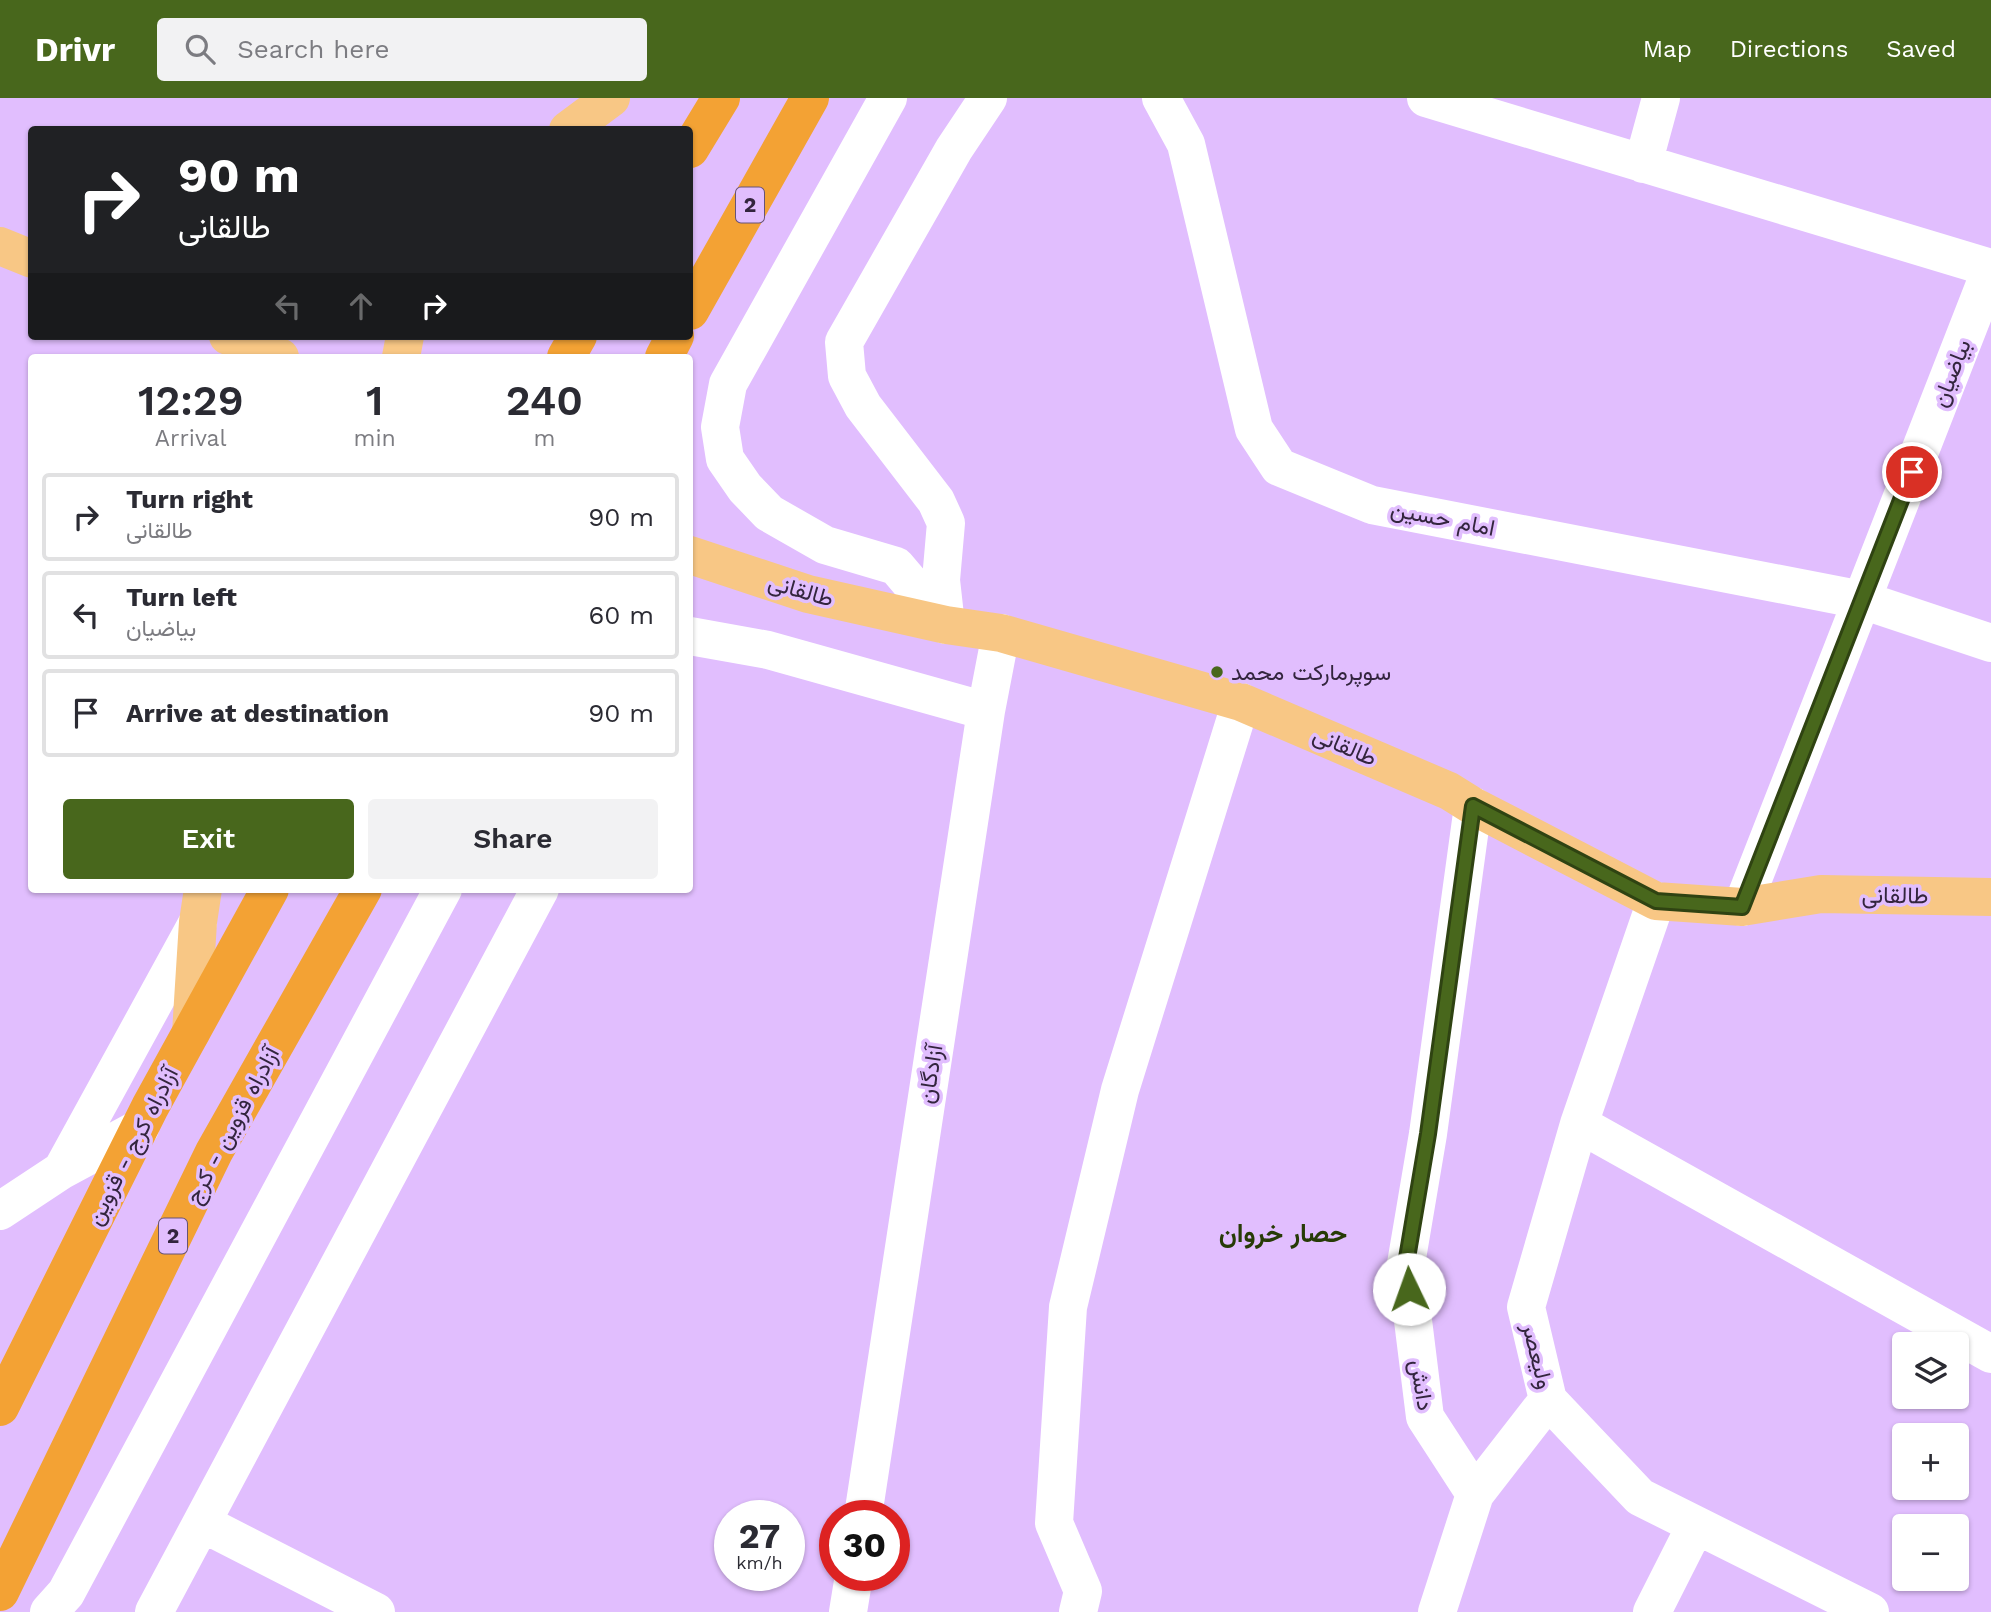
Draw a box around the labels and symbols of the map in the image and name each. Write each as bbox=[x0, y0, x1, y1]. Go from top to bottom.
road number: 2 bbox=[736, 188, 764, 222]
street label: بیاضیان bbox=[1926, 336, 1977, 411]
pin bbox=[1882, 442, 1942, 502]
street label: امام حسین bbox=[1388, 495, 1497, 543]
street label: طالقانی bbox=[765, 568, 837, 613]
place label: سوپرمارکت محمد bbox=[1231, 659, 1391, 688]
marker: سوپرمارکت محمد bbox=[1209, 664, 1225, 680]
street label: طالقانی bbox=[1309, 721, 1381, 772]
street label: طالقانی bbox=[1861, 881, 1929, 910]
street label: آزادراه قزوین - کرج bbox=[180, 1041, 288, 1209]
street label: آزادگان bbox=[913, 1041, 950, 1106]
street label: آزادراه کرج - قزوین bbox=[81, 1061, 186, 1231]
road number: 2 bbox=[159, 1218, 187, 1254]
district label: حصار خروان bbox=[1219, 1218, 1347, 1249]
position arrow bbox=[1372, 1252, 1446, 1326]
street label: ولیعصر bbox=[1515, 1319, 1559, 1392]
street label: دانش bbox=[1404, 1358, 1439, 1413]
speed limit sign: 30 bbox=[819, 1500, 910, 1591]

